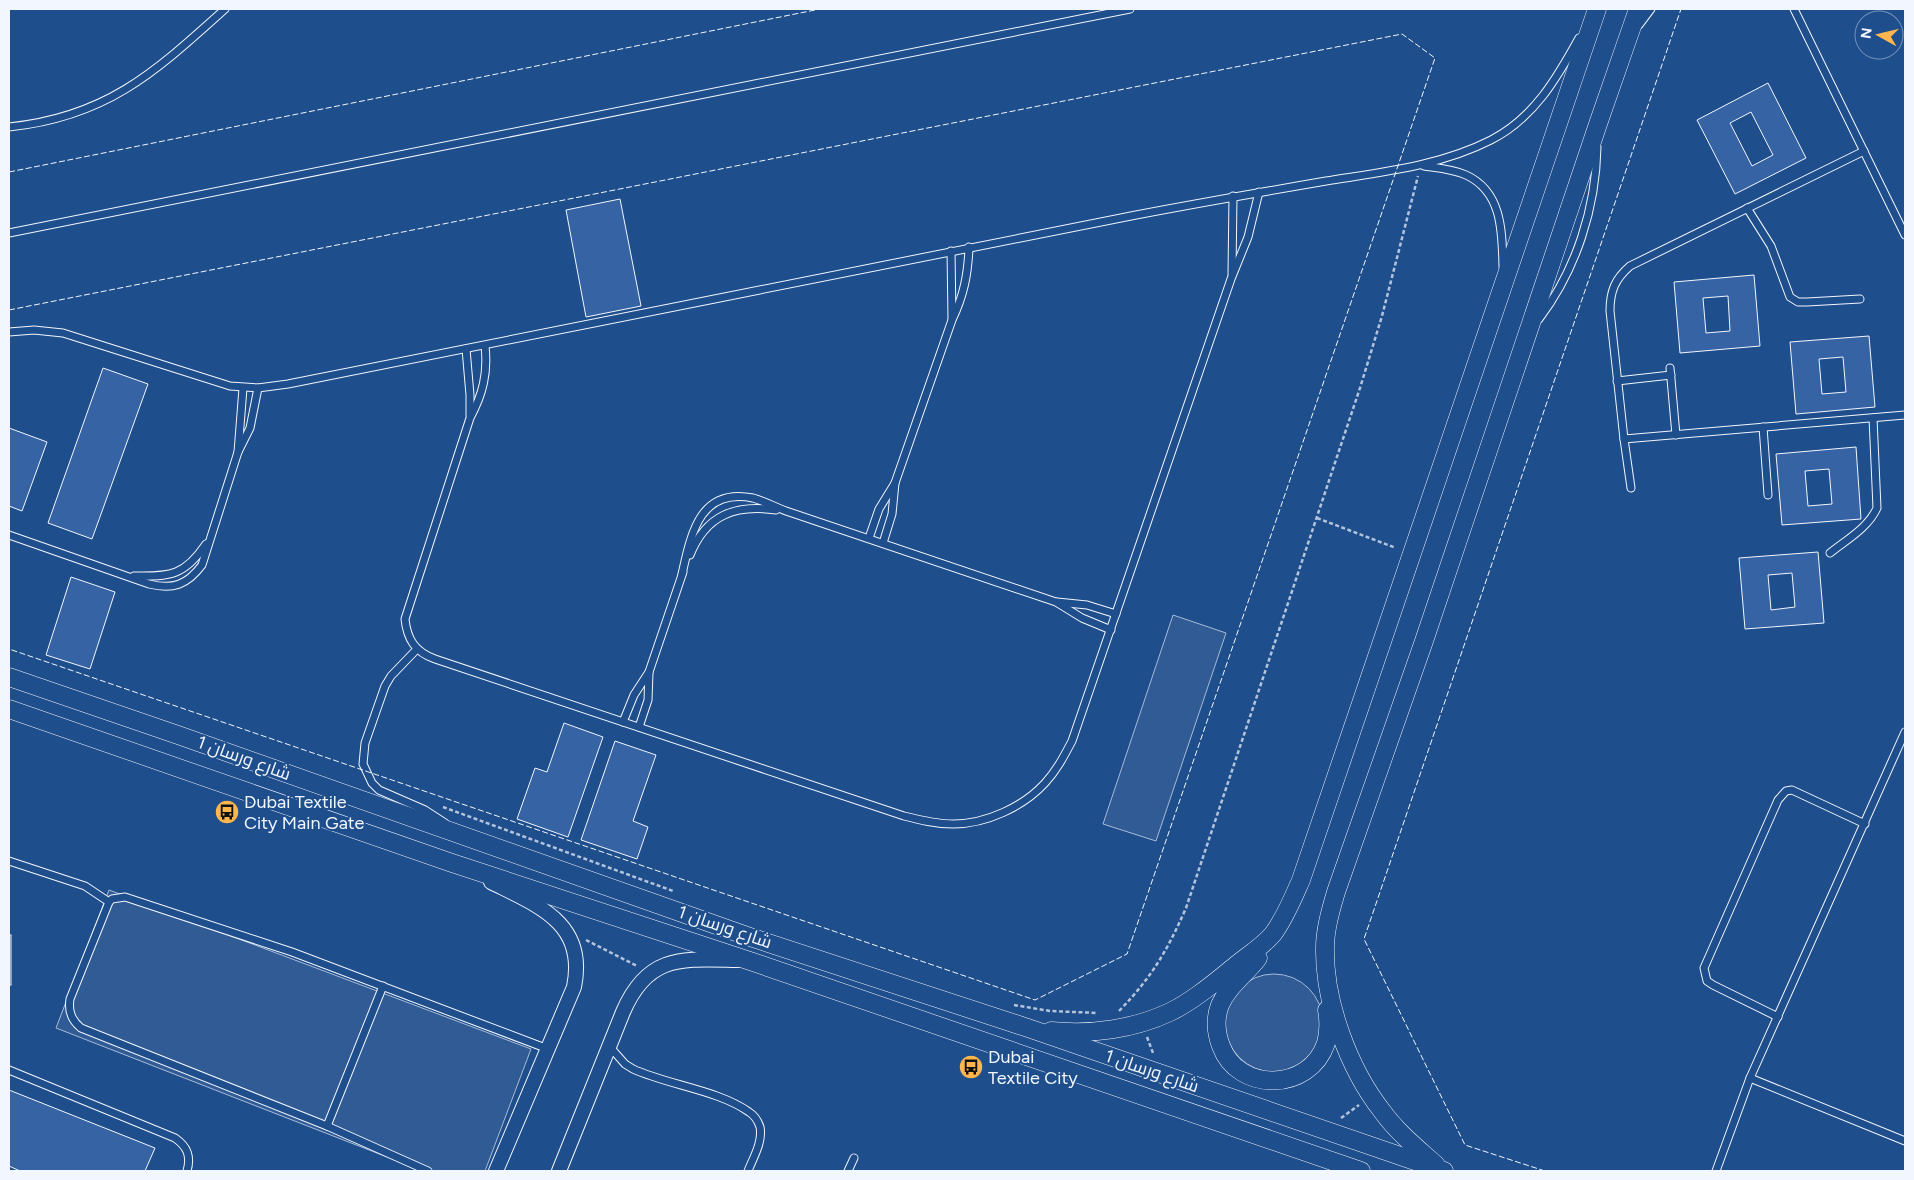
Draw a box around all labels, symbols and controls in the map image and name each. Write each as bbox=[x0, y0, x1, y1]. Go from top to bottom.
north arrow bbox=[1854, 10, 1904, 60]
text: N bbox=[1857, 27, 1876, 40]
street label: شارع ورسان 1 bbox=[194, 731, 294, 786]
place label: Dubai Textile City Main Gate bbox=[244, 791, 365, 834]
bus stop icon: Dubai Textile City Main Gate bbox=[214, 799, 240, 825]
street label: شارع ورسان 1 bbox=[675, 901, 775, 954]
street label: شارع ورسان 1 bbox=[1102, 1045, 1202, 1098]
place label: Dubai Textile City bbox=[988, 1046, 1078, 1089]
bus stop icon: Dubai Textile City bbox=[958, 1054, 984, 1080]

